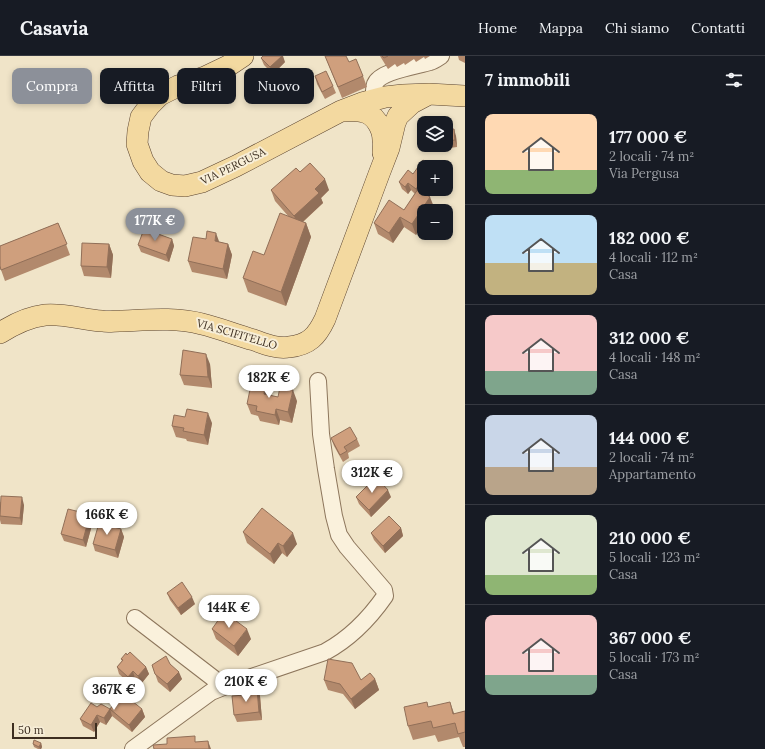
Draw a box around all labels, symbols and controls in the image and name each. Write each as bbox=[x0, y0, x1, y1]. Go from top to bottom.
text: Casavia bbox=[20, 16, 88, 40]
text: Home bbox=[478, 19, 517, 37]
text: Mappa bbox=[539, 19, 583, 37]
text: Chi siamo bbox=[605, 19, 669, 37]
text: Contatti bbox=[691, 19, 745, 37]
chip: Compra bbox=[12, 68, 92, 104]
chip: Affitta bbox=[100, 68, 169, 104]
chip: Filtri bbox=[177, 68, 236, 104]
chip: Nuovo bbox=[244, 68, 314, 104]
text: 7 immobili bbox=[485, 69, 570, 91]
icon: filters bbox=[723, 69, 745, 91]
map controls bbox=[417, 116, 453, 240]
button: layers bbox=[417, 116, 453, 152]
text: 177 000 € bbox=[609, 126, 687, 148]
icon: home bbox=[517, 130, 565, 178]
street label: VIA PERGUSA bbox=[197, 144, 269, 188]
text: 2 locali · 74 m² bbox=[609, 148, 694, 165]
button: + bbox=[417, 160, 453, 196]
text: Via Pergusa bbox=[609, 165, 679, 182]
button: − bbox=[417, 204, 453, 240]
pin: 177K € bbox=[122, 208, 188, 242]
text: 177K € bbox=[135, 212, 175, 229]
text: 182 000 € bbox=[609, 227, 690, 249]
icon: home bbox=[517, 231, 565, 279]
text: 4 locali · 112 m² bbox=[609, 249, 698, 266]
text: Casa bbox=[609, 266, 638, 283]
street label: VIA SCIFITELLO bbox=[194, 316, 279, 352]
text: 312 000 € bbox=[609, 327, 690, 349]
icon: home bbox=[517, 331, 565, 379]
text: 4 locali · 148 m² bbox=[609, 349, 701, 366]
pin: 182K € bbox=[236, 365, 302, 399]
text: Casa bbox=[609, 366, 638, 383]
text: 182K € bbox=[248, 369, 290, 386]
text: 144 000 € bbox=[609, 427, 690, 449]
icon: home bbox=[517, 431, 565, 479]
text: 2 locali · 74 m² bbox=[609, 449, 694, 466]
pin: 312K € bbox=[339, 460, 405, 494]
text: 312K € bbox=[351, 464, 393, 481]
text: Appartamento bbox=[609, 466, 696, 483]
pin: 166K € bbox=[74, 502, 140, 536]
text: 166K € bbox=[85, 506, 129, 523]
text: 210 000 € bbox=[609, 527, 691, 549]
icon: home bbox=[517, 531, 565, 579]
text: 5 locali · 123 m² bbox=[609, 549, 700, 566]
text: Casa bbox=[609, 566, 638, 583]
pin: 144K € bbox=[196, 595, 262, 629]
text: 144K € bbox=[208, 599, 250, 616]
text: 367 000 € bbox=[609, 627, 691, 649]
icon: home bbox=[517, 631, 565, 679]
text: 5 locali · 173 m² bbox=[609, 649, 700, 666]
text: Casa bbox=[609, 666, 638, 683]
pin: 210K € bbox=[213, 669, 279, 703]
text: 210K € bbox=[224, 673, 268, 690]
pin: 367K € bbox=[81, 677, 147, 711]
text: 367K € bbox=[92, 681, 136, 698]
scale bar bbox=[12, 721, 97, 740]
text: 50 m bbox=[18, 723, 44, 737]

